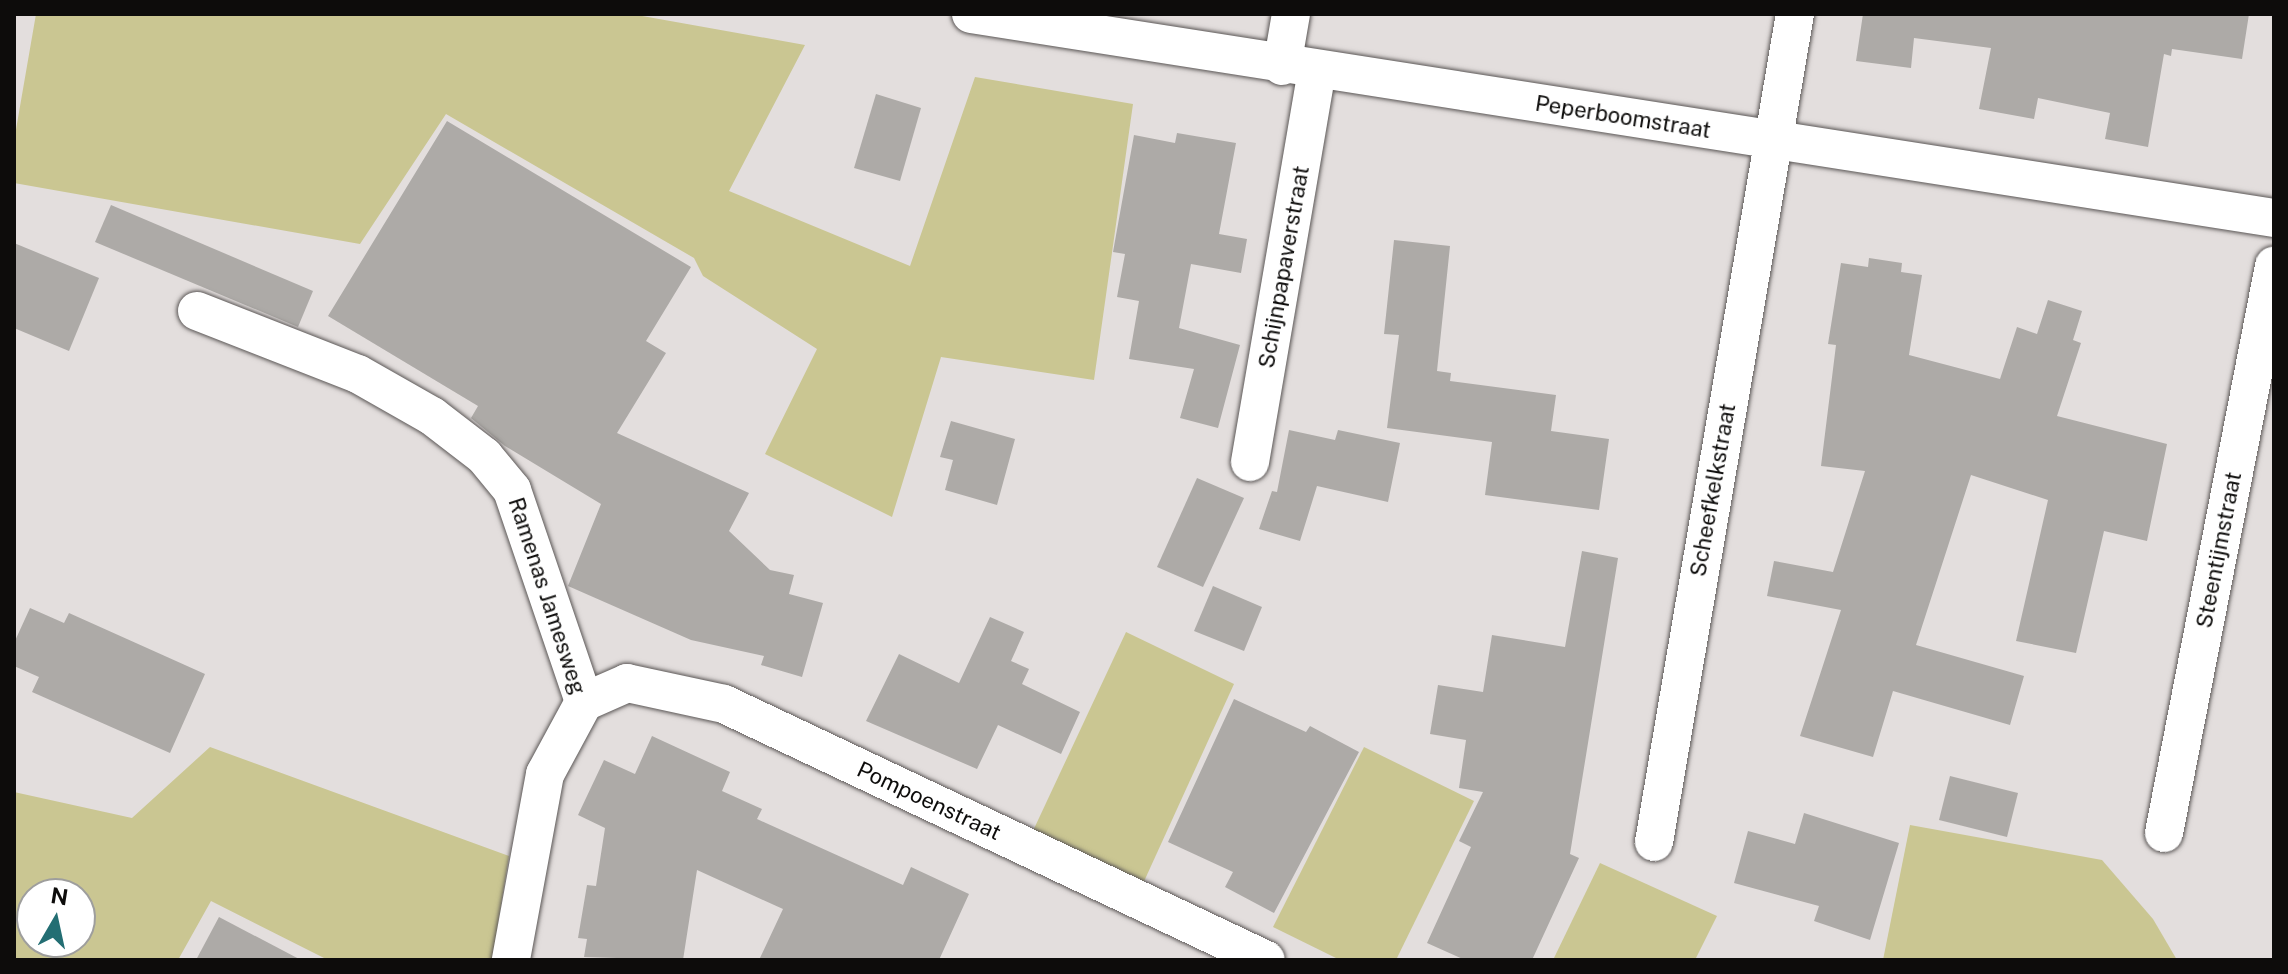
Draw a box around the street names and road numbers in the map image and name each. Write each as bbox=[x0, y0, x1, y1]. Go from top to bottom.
street label: Peperboomstraat bbox=[1533, 90, 1713, 144]
street label: Schijnpapaverstraat bbox=[1253, 164, 1315, 370]
street label: Scheefkelkstraat bbox=[1685, 401, 1741, 579]
street label: Steentijmstraat bbox=[2191, 470, 2247, 630]
street label: Ramenas Jamesweg bbox=[503, 494, 591, 698]
street label: Pompoenstraat bbox=[853, 756, 1005, 846]

